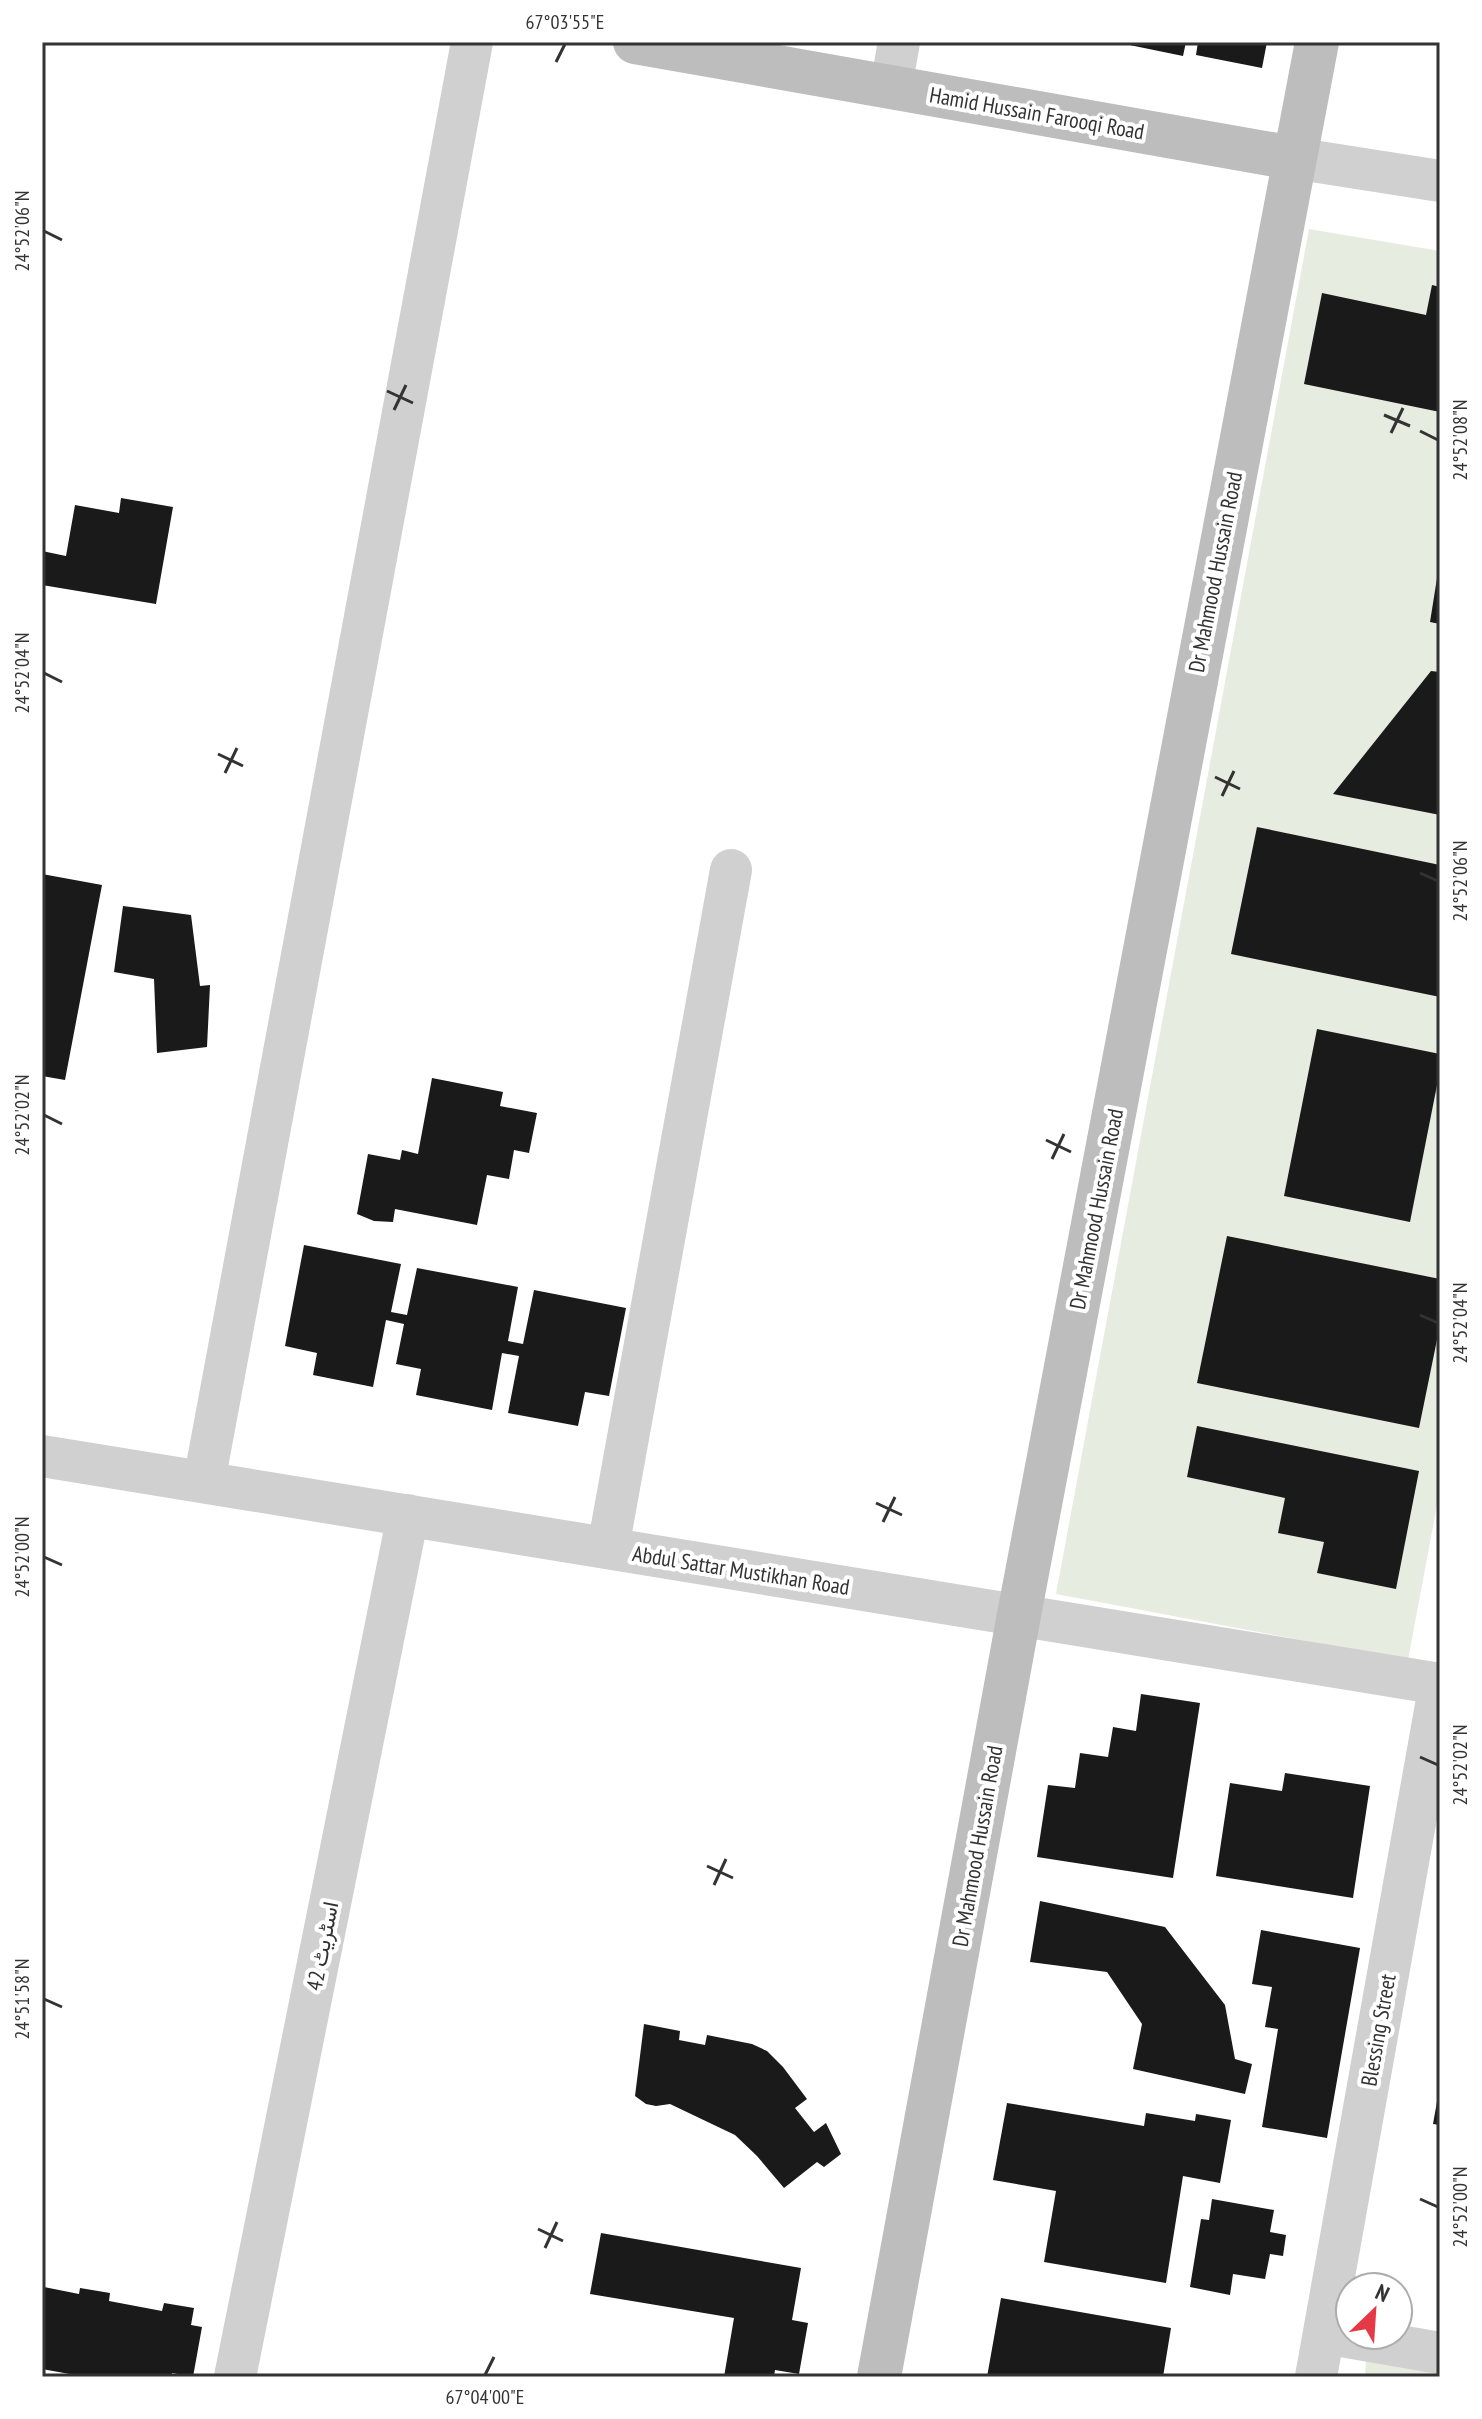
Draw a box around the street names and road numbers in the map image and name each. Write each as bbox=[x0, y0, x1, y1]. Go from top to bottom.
street label: Hamid Hussain Farooqi Road bbox=[928, 80, 1146, 146]
street label: Dr Mahmood Hussain Road bbox=[1182, 469, 1248, 675]
street label: Dr Mahmood Hussain Road bbox=[1063, 1106, 1129, 1312]
street label: Abdul Sattar Mustikhan Road bbox=[630, 1539, 852, 1601]
street label: Dr Mahmood Hussain Road bbox=[946, 1743, 1008, 1949]
street label: اسٹریٹ 42 bbox=[300, 1899, 344, 1993]
street label: Blessing Street bbox=[1354, 1972, 1402, 2088]

